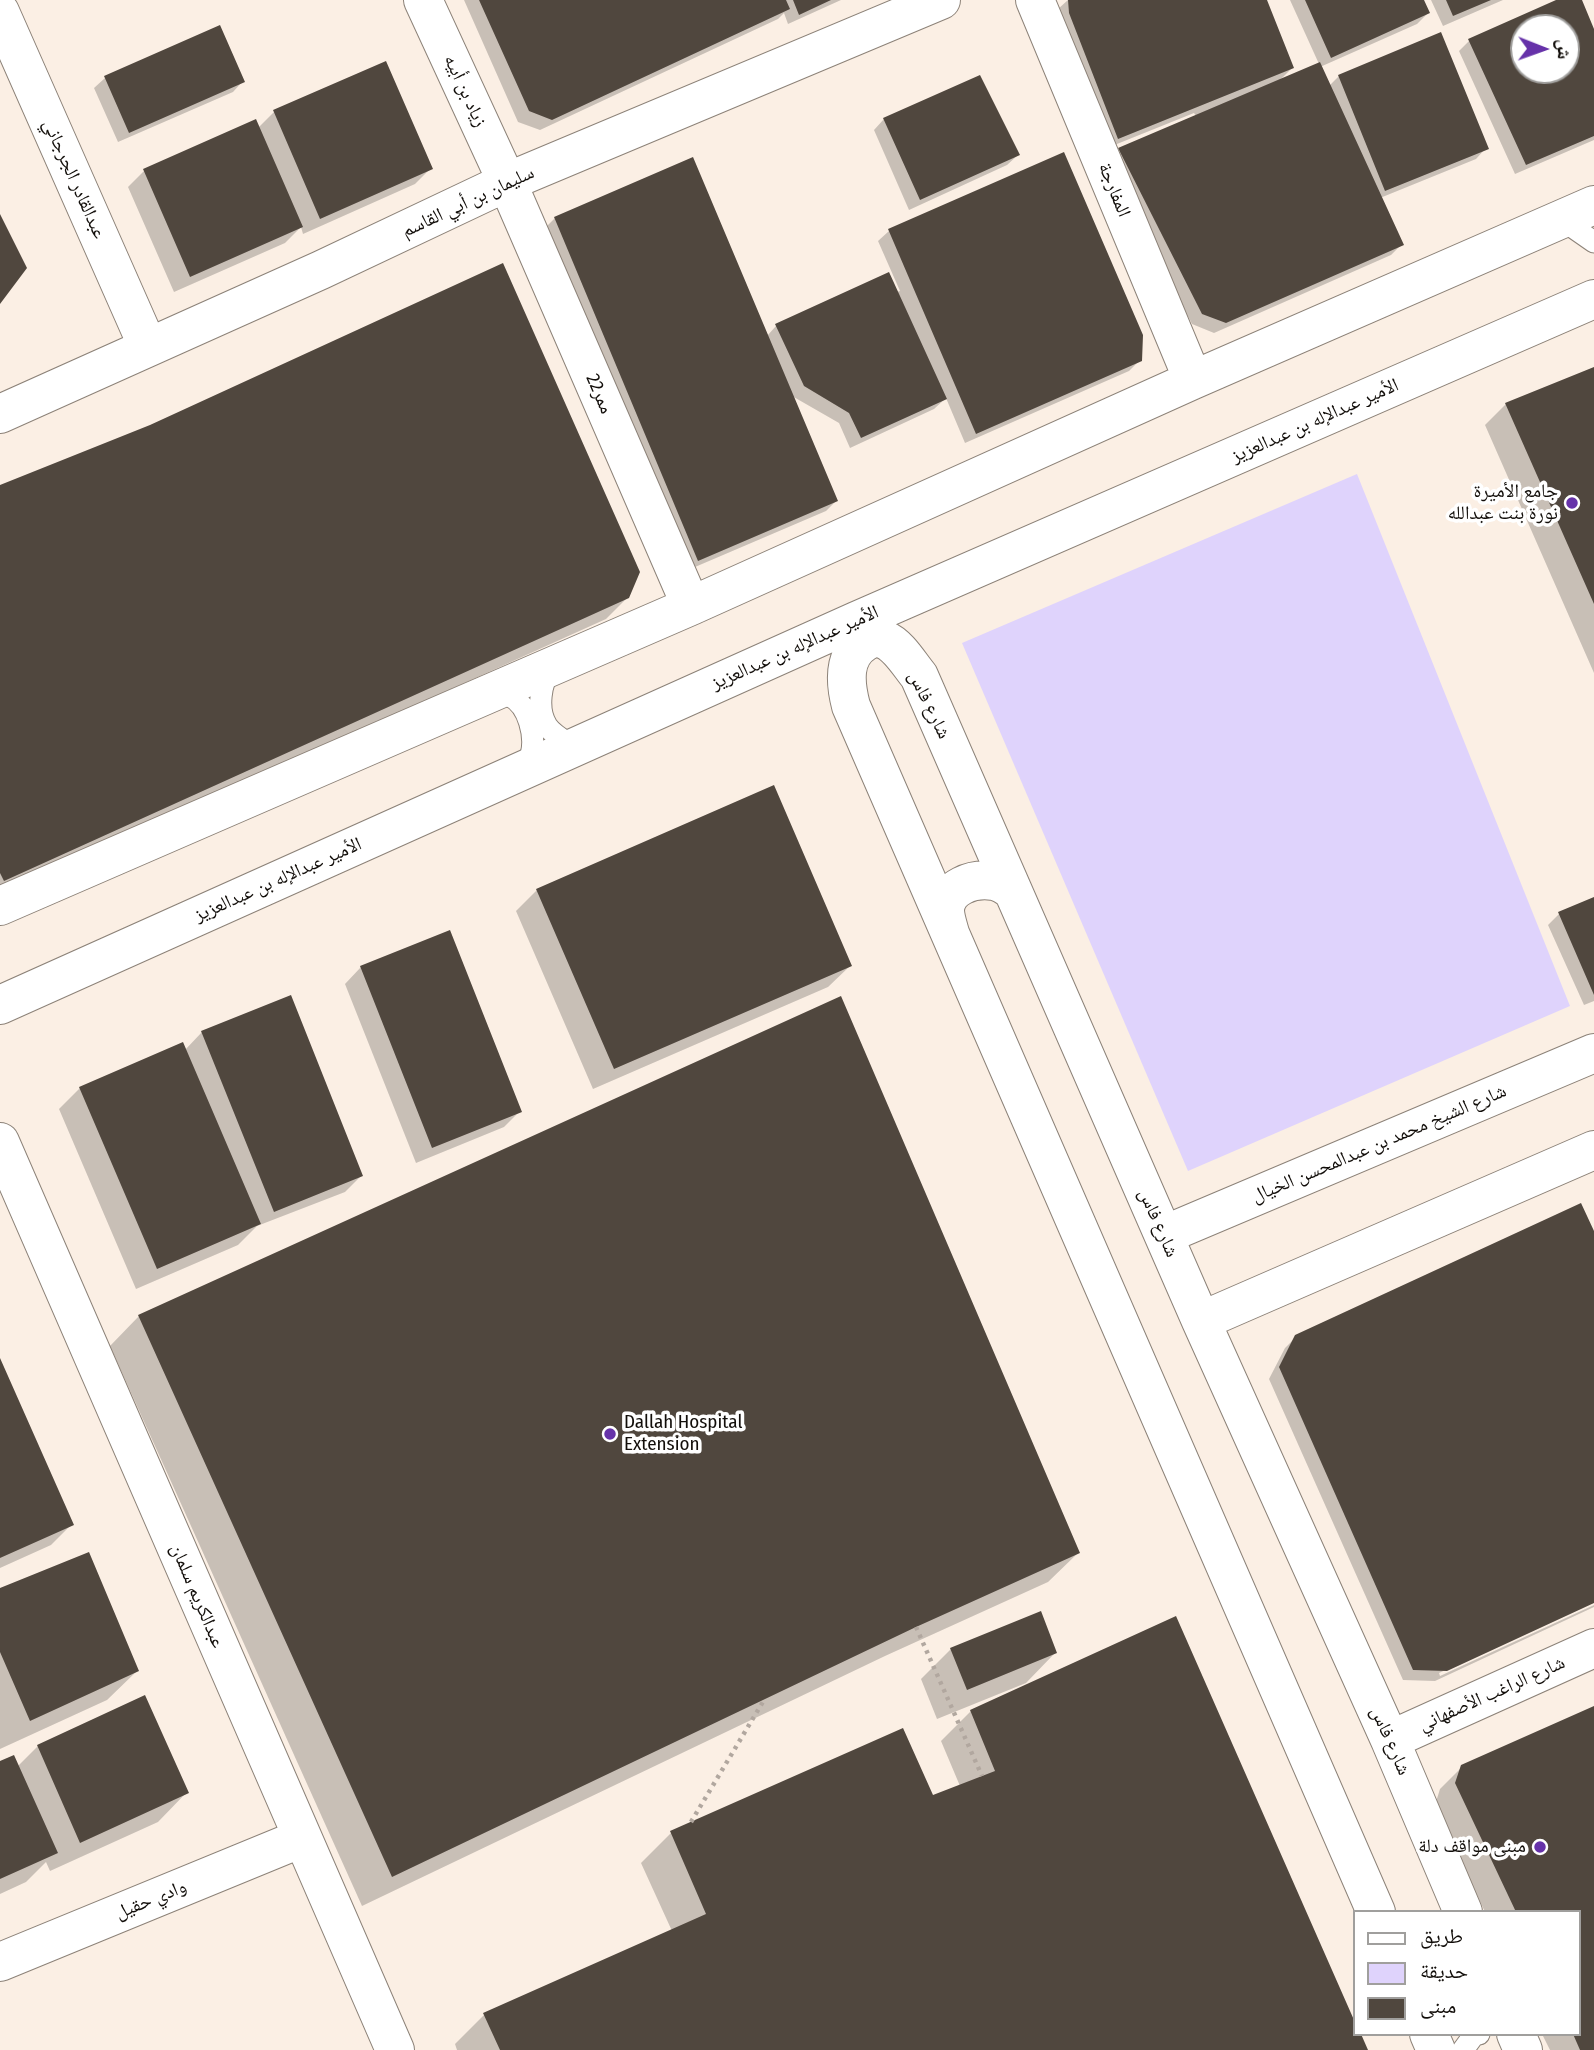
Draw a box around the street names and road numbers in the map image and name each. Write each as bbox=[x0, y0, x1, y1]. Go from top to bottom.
street label: زياد بن أبيه bbox=[438, 51, 492, 131]
street label: عبدالقادر الجرجاني bbox=[37, 116, 111, 242]
street label: المفارجة bbox=[1093, 160, 1135, 220]
street label: سليمان بن أبي القاسم bbox=[398, 161, 538, 243]
street label: ممر22 bbox=[581, 371, 617, 417]
street label: الأمير عبدالإله بن عبدالعزيز bbox=[1228, 374, 1402, 468]
street label: الأمير عبدالإله بن عبدالعزيز bbox=[708, 601, 882, 695]
street label: شارع فاس bbox=[903, 667, 955, 743]
street label: الأمير عبدالإله بن عبدالعزيز bbox=[191, 833, 365, 927]
street label: شارع الشيخ محمد بن عبدالمحسن الخيال bbox=[1248, 1080, 1510, 1208]
street label: شارع فاس bbox=[1133, 1185, 1183, 1261]
street label: عبدالكريم سلمان bbox=[165, 1540, 229, 1652]
street label: شارع الراغب الأصفهاني bbox=[1415, 1651, 1569, 1737]
street label: شارع فاس bbox=[1365, 1703, 1415, 1779]
street label: وادي حقيل bbox=[112, 1875, 190, 1925]

